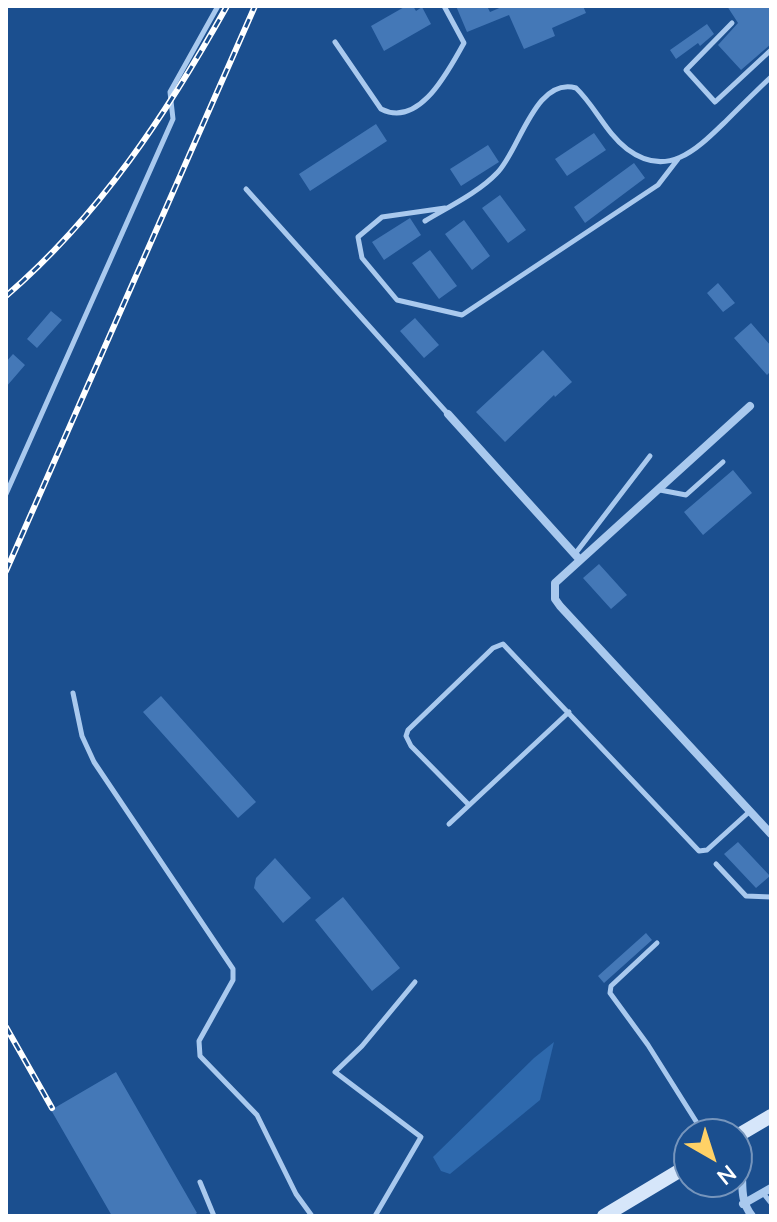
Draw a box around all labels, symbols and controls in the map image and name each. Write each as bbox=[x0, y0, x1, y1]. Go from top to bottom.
north arrow bbox=[673, 1118, 753, 1198]
text: N bbox=[712, 1159, 742, 1191]

